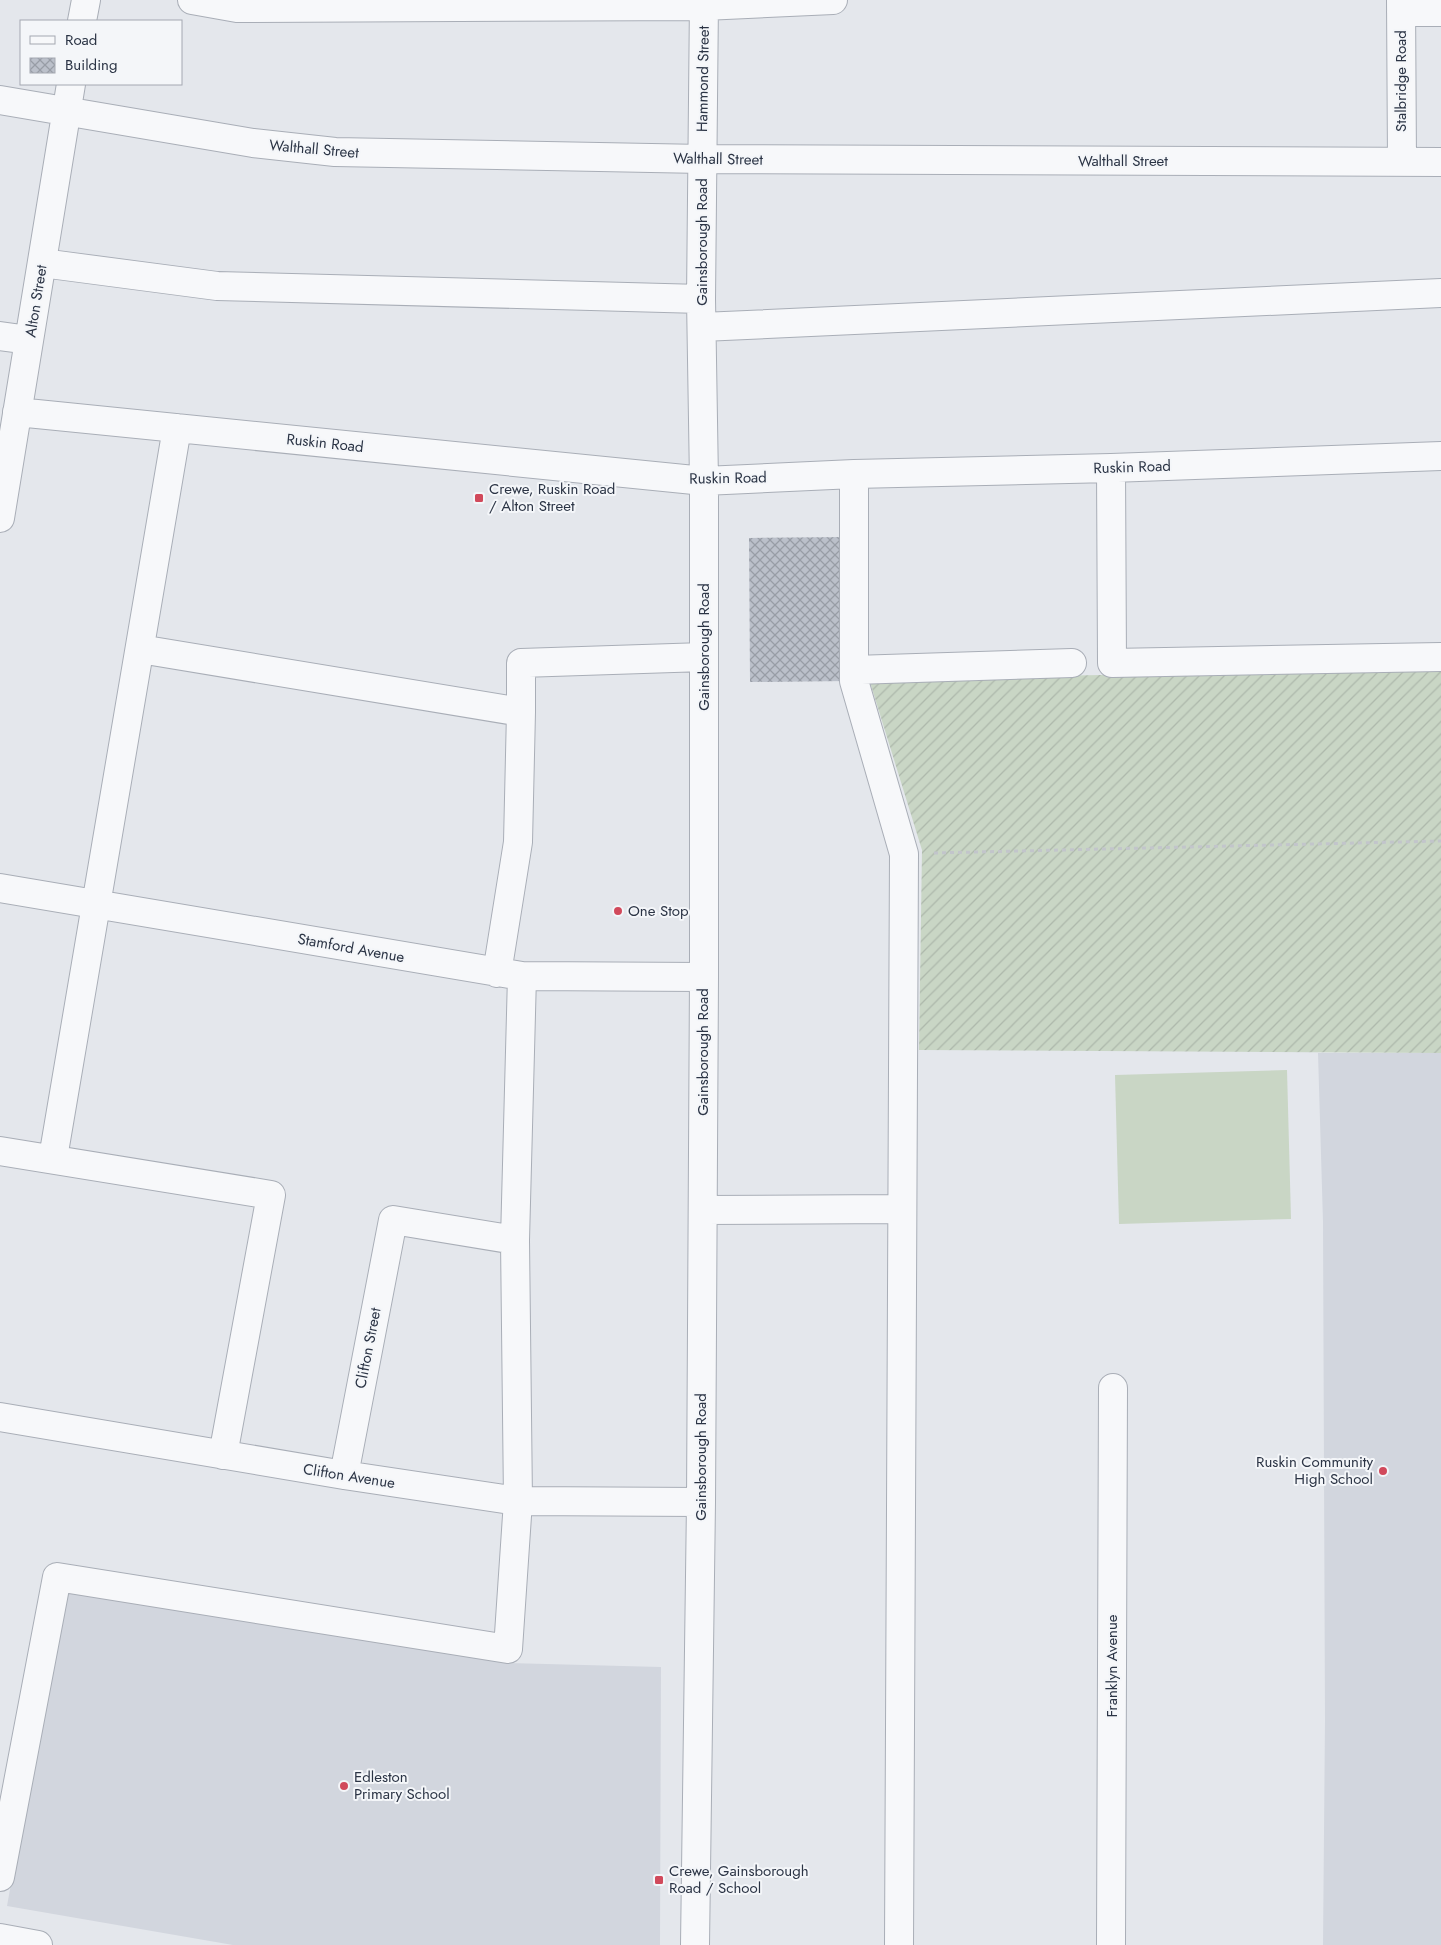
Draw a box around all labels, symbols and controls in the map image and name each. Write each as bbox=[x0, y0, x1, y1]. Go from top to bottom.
legend bbox=[20, 20, 182, 85]
street label: Hammond Street bbox=[691, 25, 715, 132]
text: Road bbox=[65, 29, 97, 51]
street label: Stalbridge Road bbox=[1390, 30, 1412, 132]
text: Building bbox=[65, 54, 117, 76]
street label: Walthall Street bbox=[268, 134, 360, 164]
street label: Walthall Street bbox=[673, 147, 764, 171]
street label: Walthall Street bbox=[1078, 150, 1168, 172]
street label: Gainsborough Road bbox=[691, 178, 713, 306]
street label: Alton Street bbox=[19, 263, 53, 339]
street label: Ruskin Road bbox=[285, 428, 365, 458]
street label: Ruskin Road bbox=[1093, 455, 1171, 479]
street label: Ruskin Road bbox=[689, 466, 767, 490]
place label: Crewe, Ruskin Road / Alton Street bbox=[489, 478, 615, 517]
marker: Crewe, Ruskin Road / Alton Street bbox=[473, 492, 485, 504]
street label: Gainsborough Road bbox=[693, 583, 715, 711]
place label: One Stop bbox=[628, 900, 689, 922]
marker: One Stop bbox=[612, 905, 624, 917]
street label: Stamford Avenue bbox=[296, 928, 406, 968]
street label: Gainsborough Road bbox=[692, 988, 714, 1116]
street label: Clifton Street bbox=[349, 1305, 387, 1390]
street label: Gainsborough Road bbox=[690, 1393, 712, 1521]
place label: Ruskin Community High School bbox=[1256, 1451, 1373, 1490]
street label: Clifton Avenue bbox=[301, 1458, 397, 1494]
marker: Ruskin Community High School bbox=[1377, 1465, 1389, 1477]
street label: Franklyn Avenue bbox=[1101, 1614, 1123, 1718]
place label: Edleston Primary School bbox=[354, 1766, 450, 1805]
marker: Edleston Primary School bbox=[338, 1780, 350, 1792]
place label: Crewe, Gainsborough Road / School bbox=[669, 1860, 809, 1899]
marker: Crewe, Gainsborough Road / School bbox=[653, 1874, 665, 1886]

